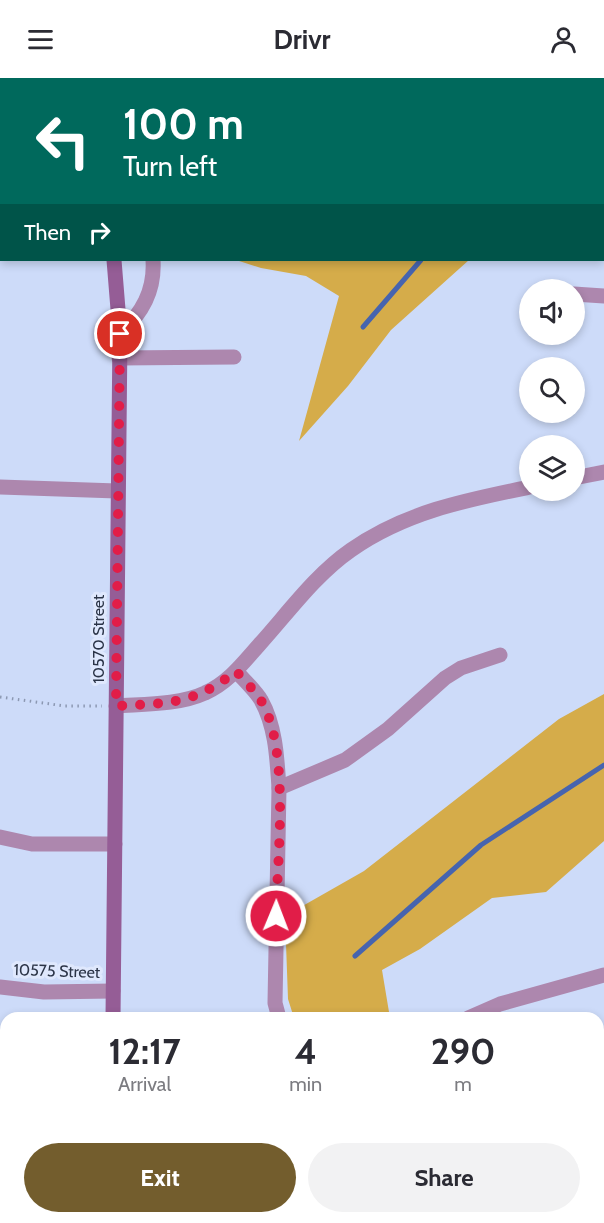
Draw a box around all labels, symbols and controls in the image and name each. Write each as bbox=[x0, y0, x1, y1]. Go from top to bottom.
icon: menu bbox=[24, 23, 57, 56]
text: Drivr bbox=[274, 23, 330, 56]
icon: person bbox=[547, 23, 580, 56]
text: 100 m bbox=[123, 98, 244, 150]
icon: left bbox=[24, 102, 102, 180]
text: Turn left bbox=[123, 150, 217, 183]
icon: right bbox=[83, 216, 116, 249]
text: Then bbox=[24, 219, 71, 246]
map controls bbox=[519, 279, 585, 501]
button: sound bbox=[519, 279, 585, 345]
pin bbox=[94, 308, 145, 359]
icon: arrive bbox=[103, 317, 136, 350]
button: search bbox=[519, 357, 585, 423]
button: layers bbox=[519, 435, 585, 501]
street label: 10570 Street bbox=[89, 594, 108, 683]
position arrow bbox=[244, 884, 308, 948]
street label: 10575 Street bbox=[13, 960, 101, 982]
text: 12:17 bbox=[109, 1029, 181, 1073]
text: 4 bbox=[294, 1029, 317, 1073]
text: 290 bbox=[431, 1029, 495, 1073]
text: Arrival bbox=[118, 1072, 171, 1096]
text: min bbox=[289, 1072, 322, 1096]
text: m bbox=[454, 1072, 472, 1096]
button: Exit bbox=[24, 1143, 296, 1212]
button: Share bbox=[308, 1143, 580, 1212]

